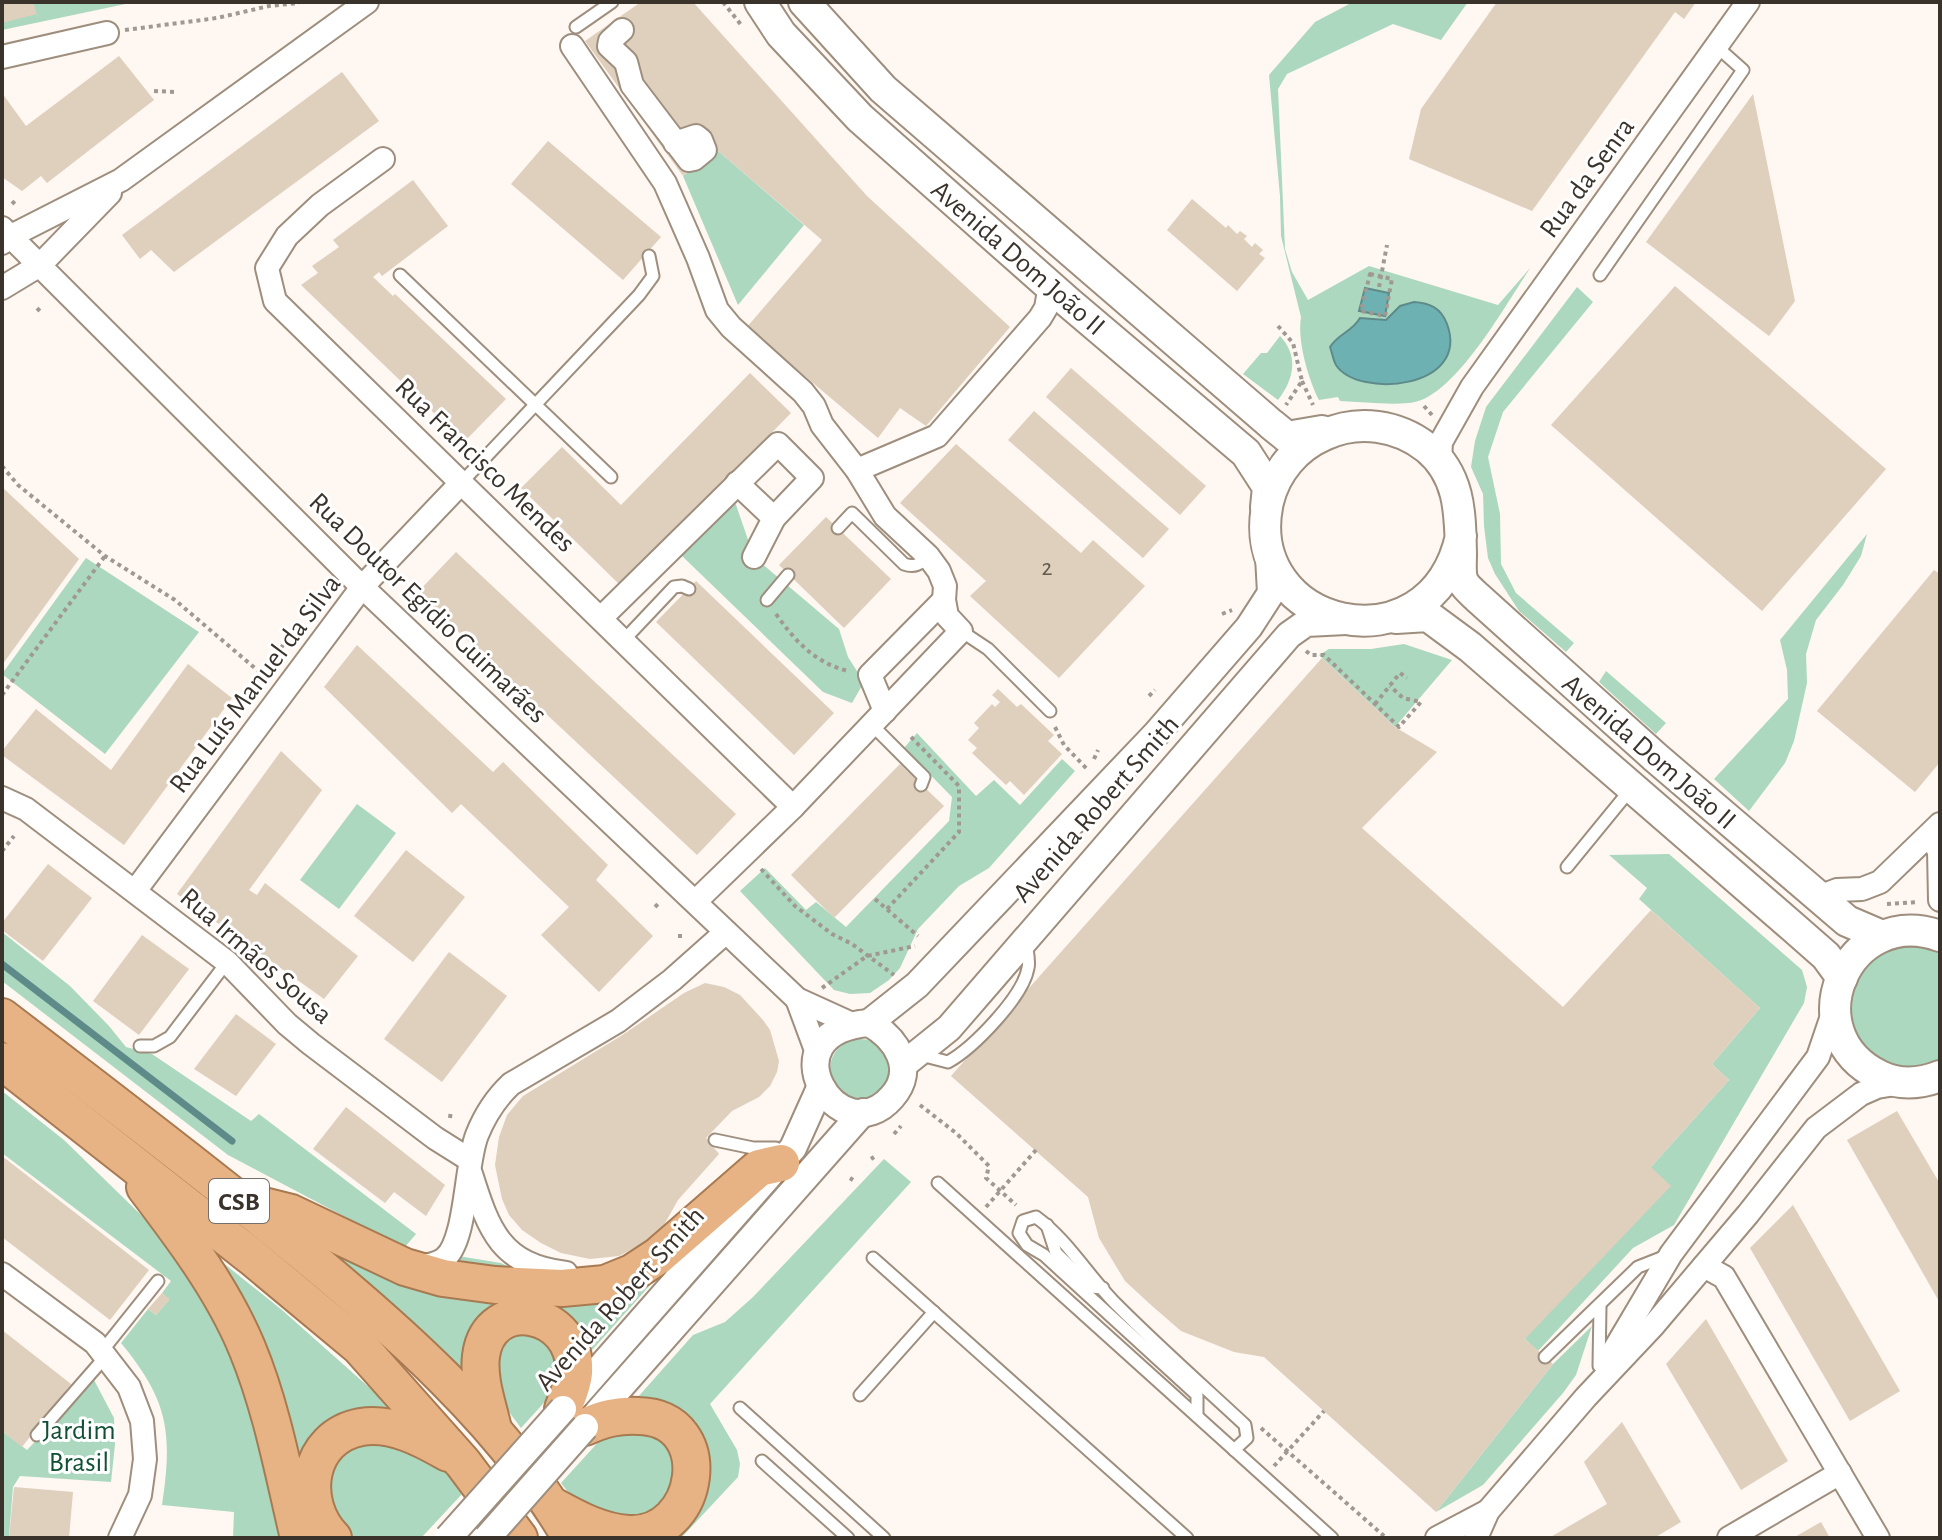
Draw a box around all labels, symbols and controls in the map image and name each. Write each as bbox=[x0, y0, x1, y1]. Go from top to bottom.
street label: Rua da Senra bbox=[1535, 113, 1640, 243]
street label: Avenida Dom João II bbox=[925, 176, 1110, 341]
street label: Rua Francisco Mendes bbox=[389, 373, 580, 558]
street label: Rua Doutor Egídio Guimarães bbox=[303, 488, 552, 729]
house number: 2 bbox=[1042, 556, 1053, 580]
street label: Rua Luís Manuel da Silva bbox=[165, 570, 347, 799]
street label: Avenida Dom João II bbox=[1556, 670, 1741, 835]
street label: Avenida Robert Smith bbox=[1008, 711, 1185, 908]
street label: Rua Irmãos Sousa bbox=[174, 883, 337, 1030]
road number: CSB bbox=[209, 1179, 269, 1223]
street label: Avenida Robert Smith bbox=[531, 1202, 710, 1397]
park label: Jardim Brasil bbox=[42, 1417, 116, 1477]

